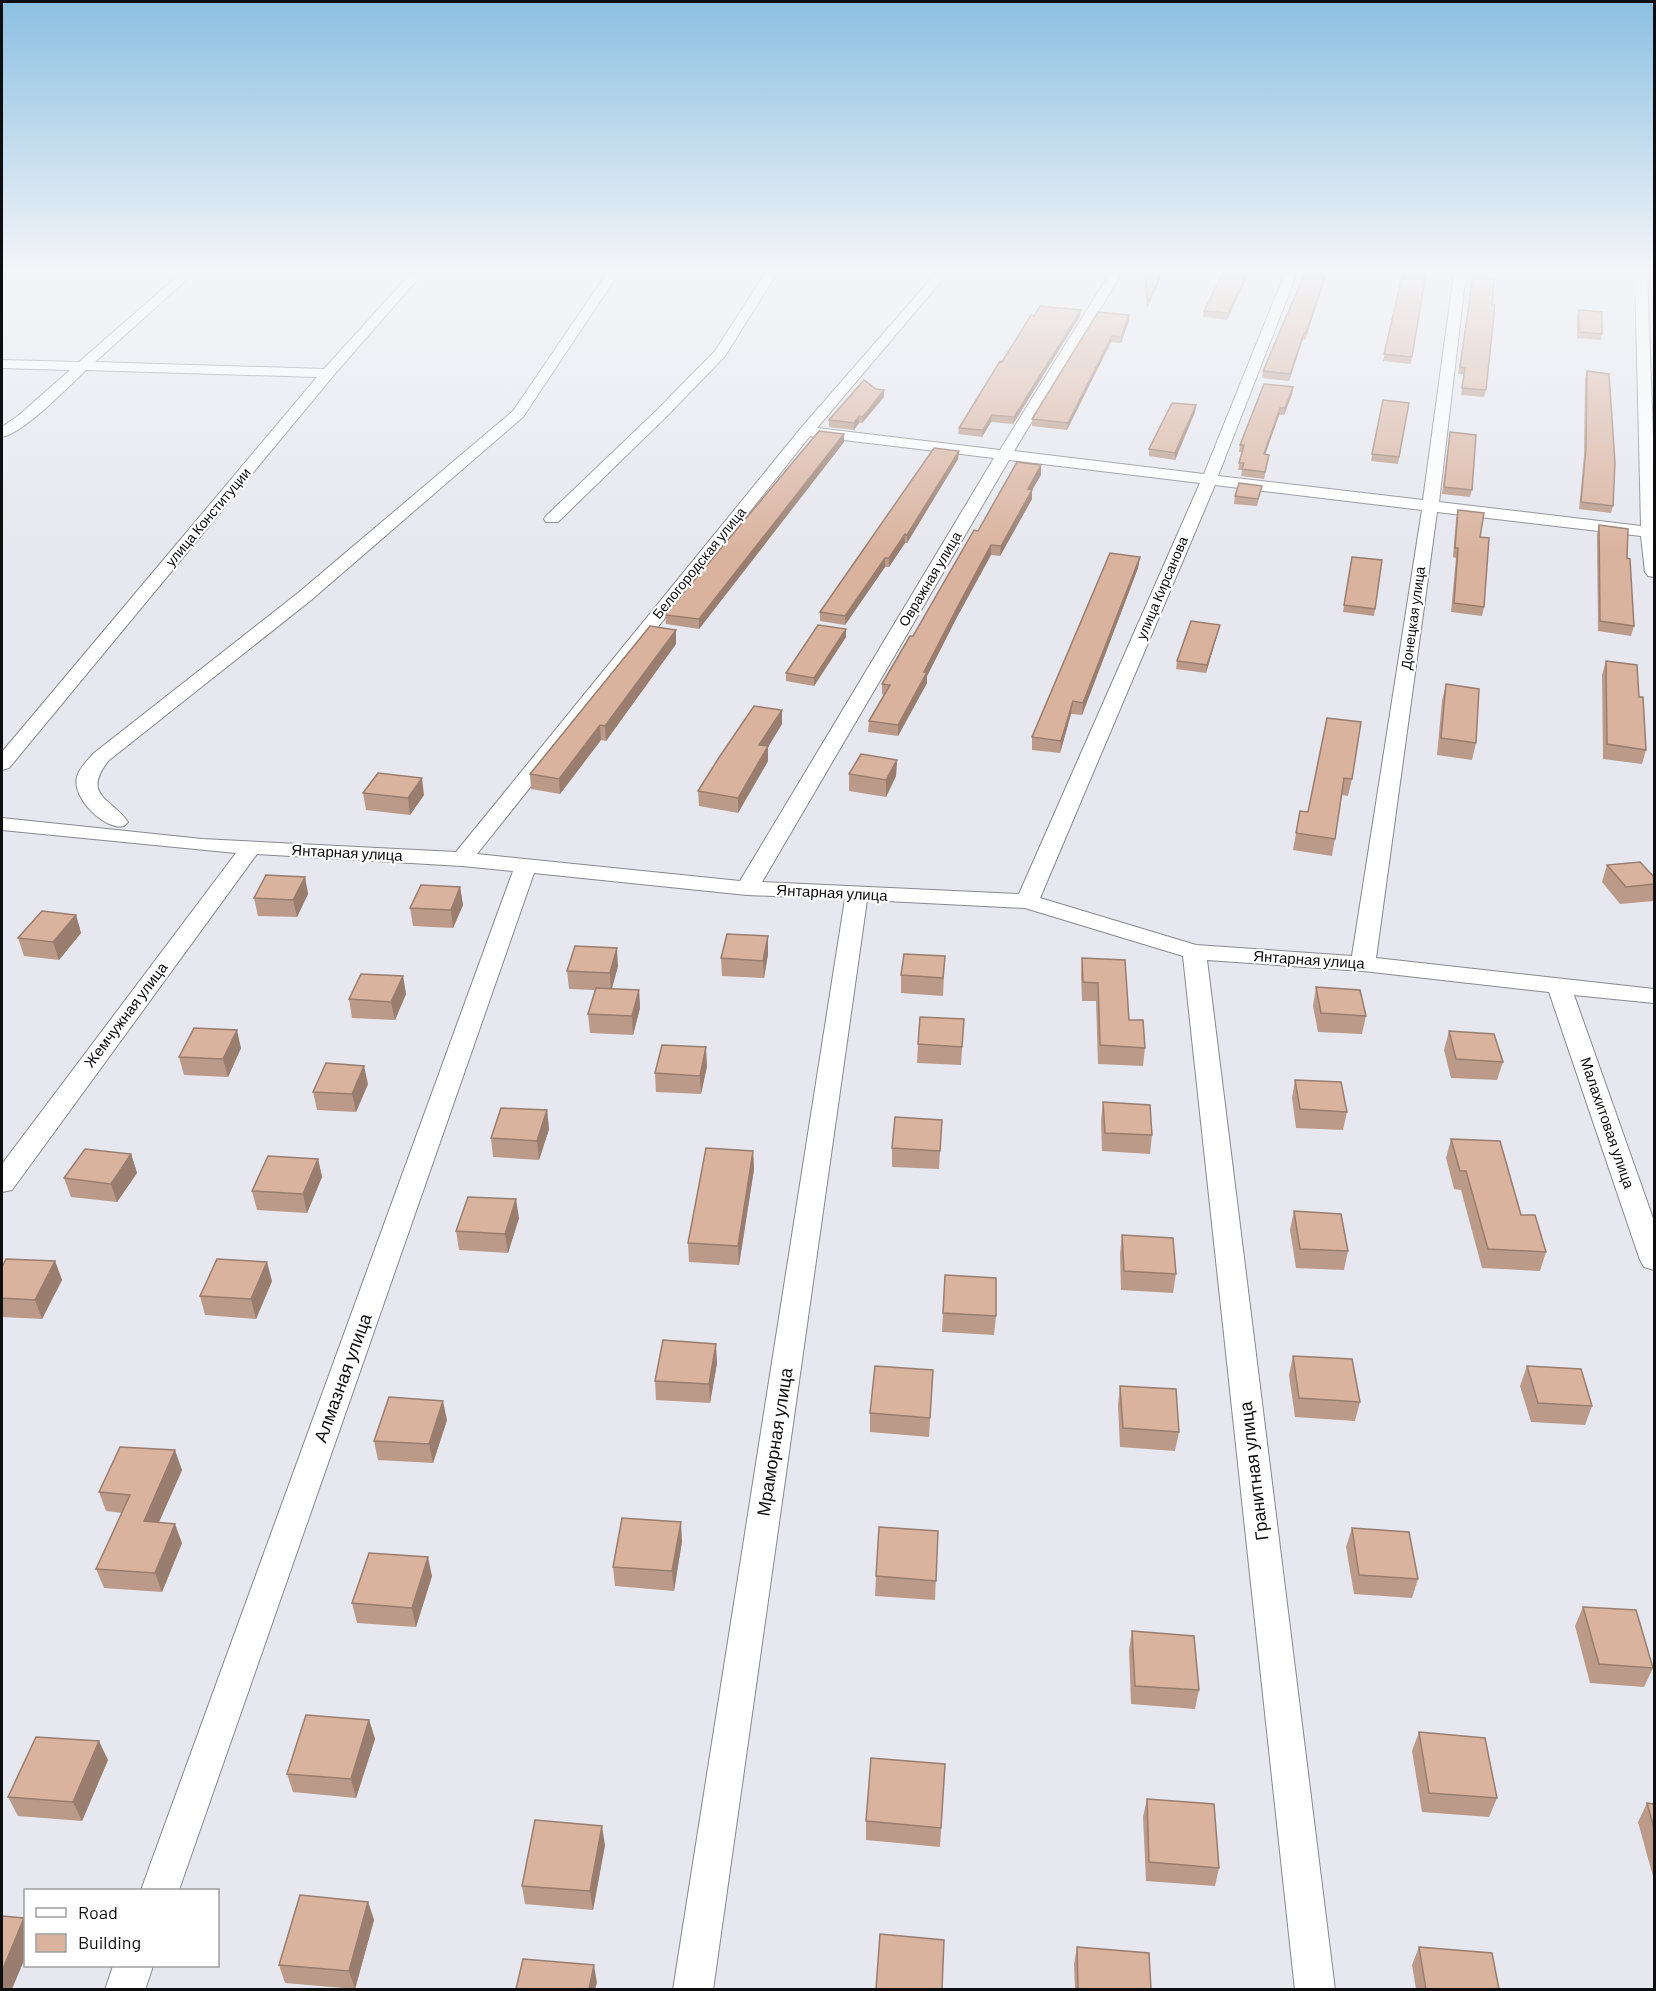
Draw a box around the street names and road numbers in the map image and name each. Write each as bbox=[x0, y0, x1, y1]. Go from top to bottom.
street label: улица Конституции bbox=[161, 464, 254, 569]
street label: Белогородская улица bbox=[648, 503, 749, 622]
street label: Овражная улица bbox=[895, 528, 965, 629]
street label: улица Кирсанова bbox=[1132, 533, 1191, 642]
street label: Донецкая улица bbox=[1397, 565, 1428, 671]
street label: Янтарная улица bbox=[291, 840, 404, 864]
street label: Янтарная улица bbox=[776, 880, 889, 904]
street label: Янтарная улица bbox=[1253, 946, 1366, 972]
street label: Жемчужная улица bbox=[80, 958, 171, 1070]
street label: Малахитовая улица bbox=[1577, 1055, 1639, 1191]
street label: Алмазная улица bbox=[309, 1309, 376, 1445]
street label: Мраморная улица bbox=[751, 1365, 797, 1518]
street label: Гранитная улица bbox=[1233, 1399, 1272, 1542]

